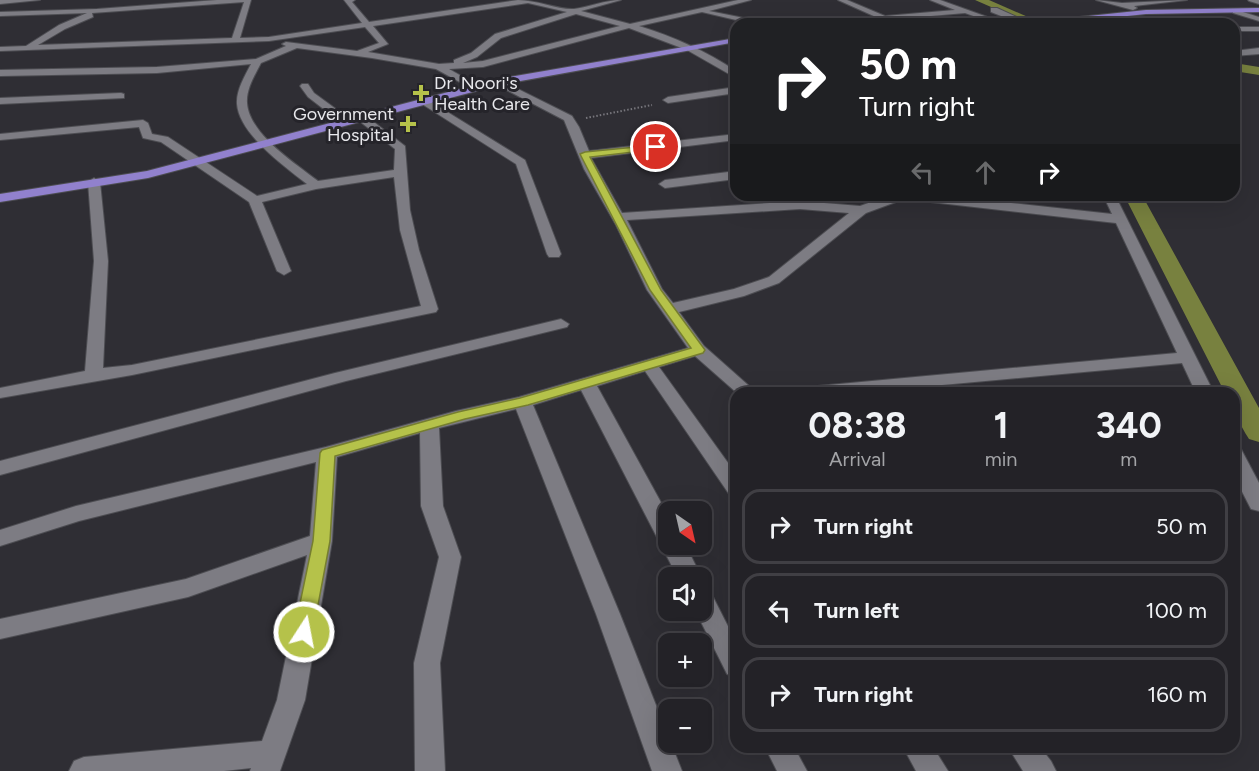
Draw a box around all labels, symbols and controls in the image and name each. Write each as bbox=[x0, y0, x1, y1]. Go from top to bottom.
text: 50 m bbox=[859, 39, 957, 90]
icon: right bbox=[760, 42, 838, 120]
place label: Dr. Noori's Health Care bbox=[434, 72, 530, 115]
marker: Dr. Noori's Health Care bbox=[412, 84, 430, 102]
text: Turn right bbox=[859, 90, 975, 123]
place label: Government Hospital bbox=[293, 103, 394, 146]
marker: Government Hospital bbox=[399, 115, 417, 133]
pin bbox=[630, 121, 681, 172]
icon: arrive bbox=[639, 130, 672, 163]
icon: left bbox=[906, 156, 939, 189]
icon: ahead bbox=[969, 156, 1002, 189]
icon: right bbox=[1032, 156, 1065, 189]
text: 08:38 bbox=[808, 404, 906, 447]
text: 1 bbox=[993, 404, 1009, 447]
text: 340 bbox=[1096, 404, 1162, 447]
text: Arrival bbox=[829, 447, 886, 471]
text: min bbox=[985, 447, 1017, 471]
text: m bbox=[1120, 447, 1137, 471]
north arrow bbox=[658, 501, 712, 555]
map controls bbox=[658, 501, 712, 753]
icon: right bbox=[763, 510, 796, 543]
text: Turn right bbox=[814, 513, 913, 540]
text: 50 m bbox=[1156, 513, 1207, 540]
button: sound bbox=[658, 567, 712, 621]
icon: left bbox=[763, 594, 796, 627]
text: Turn left bbox=[814, 597, 900, 624]
text: 100 m bbox=[1146, 597, 1207, 624]
position arrow bbox=[272, 600, 336, 664]
button: + bbox=[658, 633, 712, 687]
icon: right bbox=[763, 678, 796, 711]
text: Turn right bbox=[814, 681, 913, 708]
text: 160 m bbox=[1147, 681, 1207, 708]
button: − bbox=[658, 699, 712, 753]

